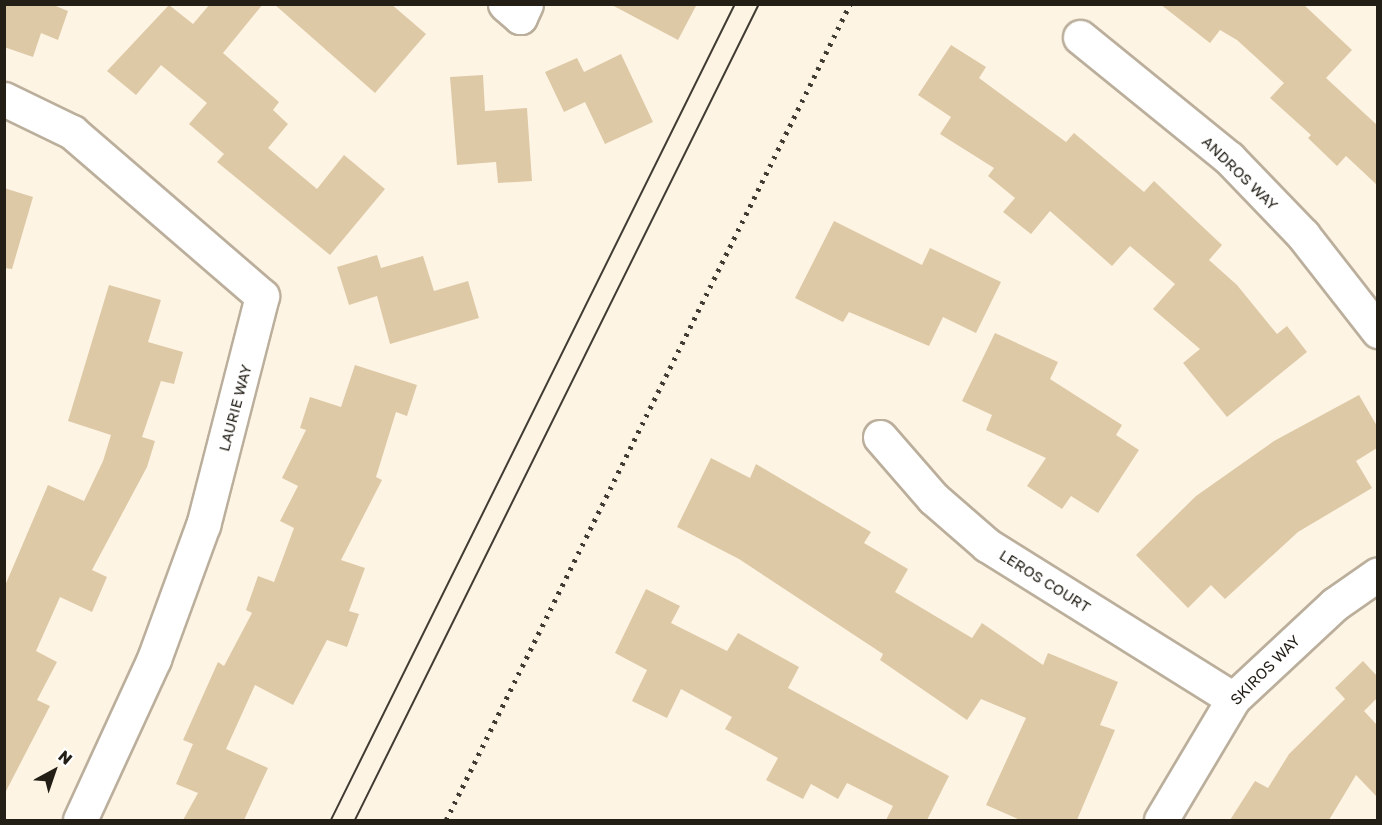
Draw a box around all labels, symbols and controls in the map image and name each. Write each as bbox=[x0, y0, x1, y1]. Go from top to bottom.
street label: ANDROS WAY bbox=[1198, 132, 1282, 214]
street label: LAURIE WAY bbox=[215, 363, 255, 453]
street label: LEROS COURT bbox=[996, 546, 1094, 616]
street label: SKIROS WAY bbox=[1226, 631, 1304, 709]
north arrow bbox=[24, 741, 84, 801]
text: N bbox=[54, 746, 77, 769]

